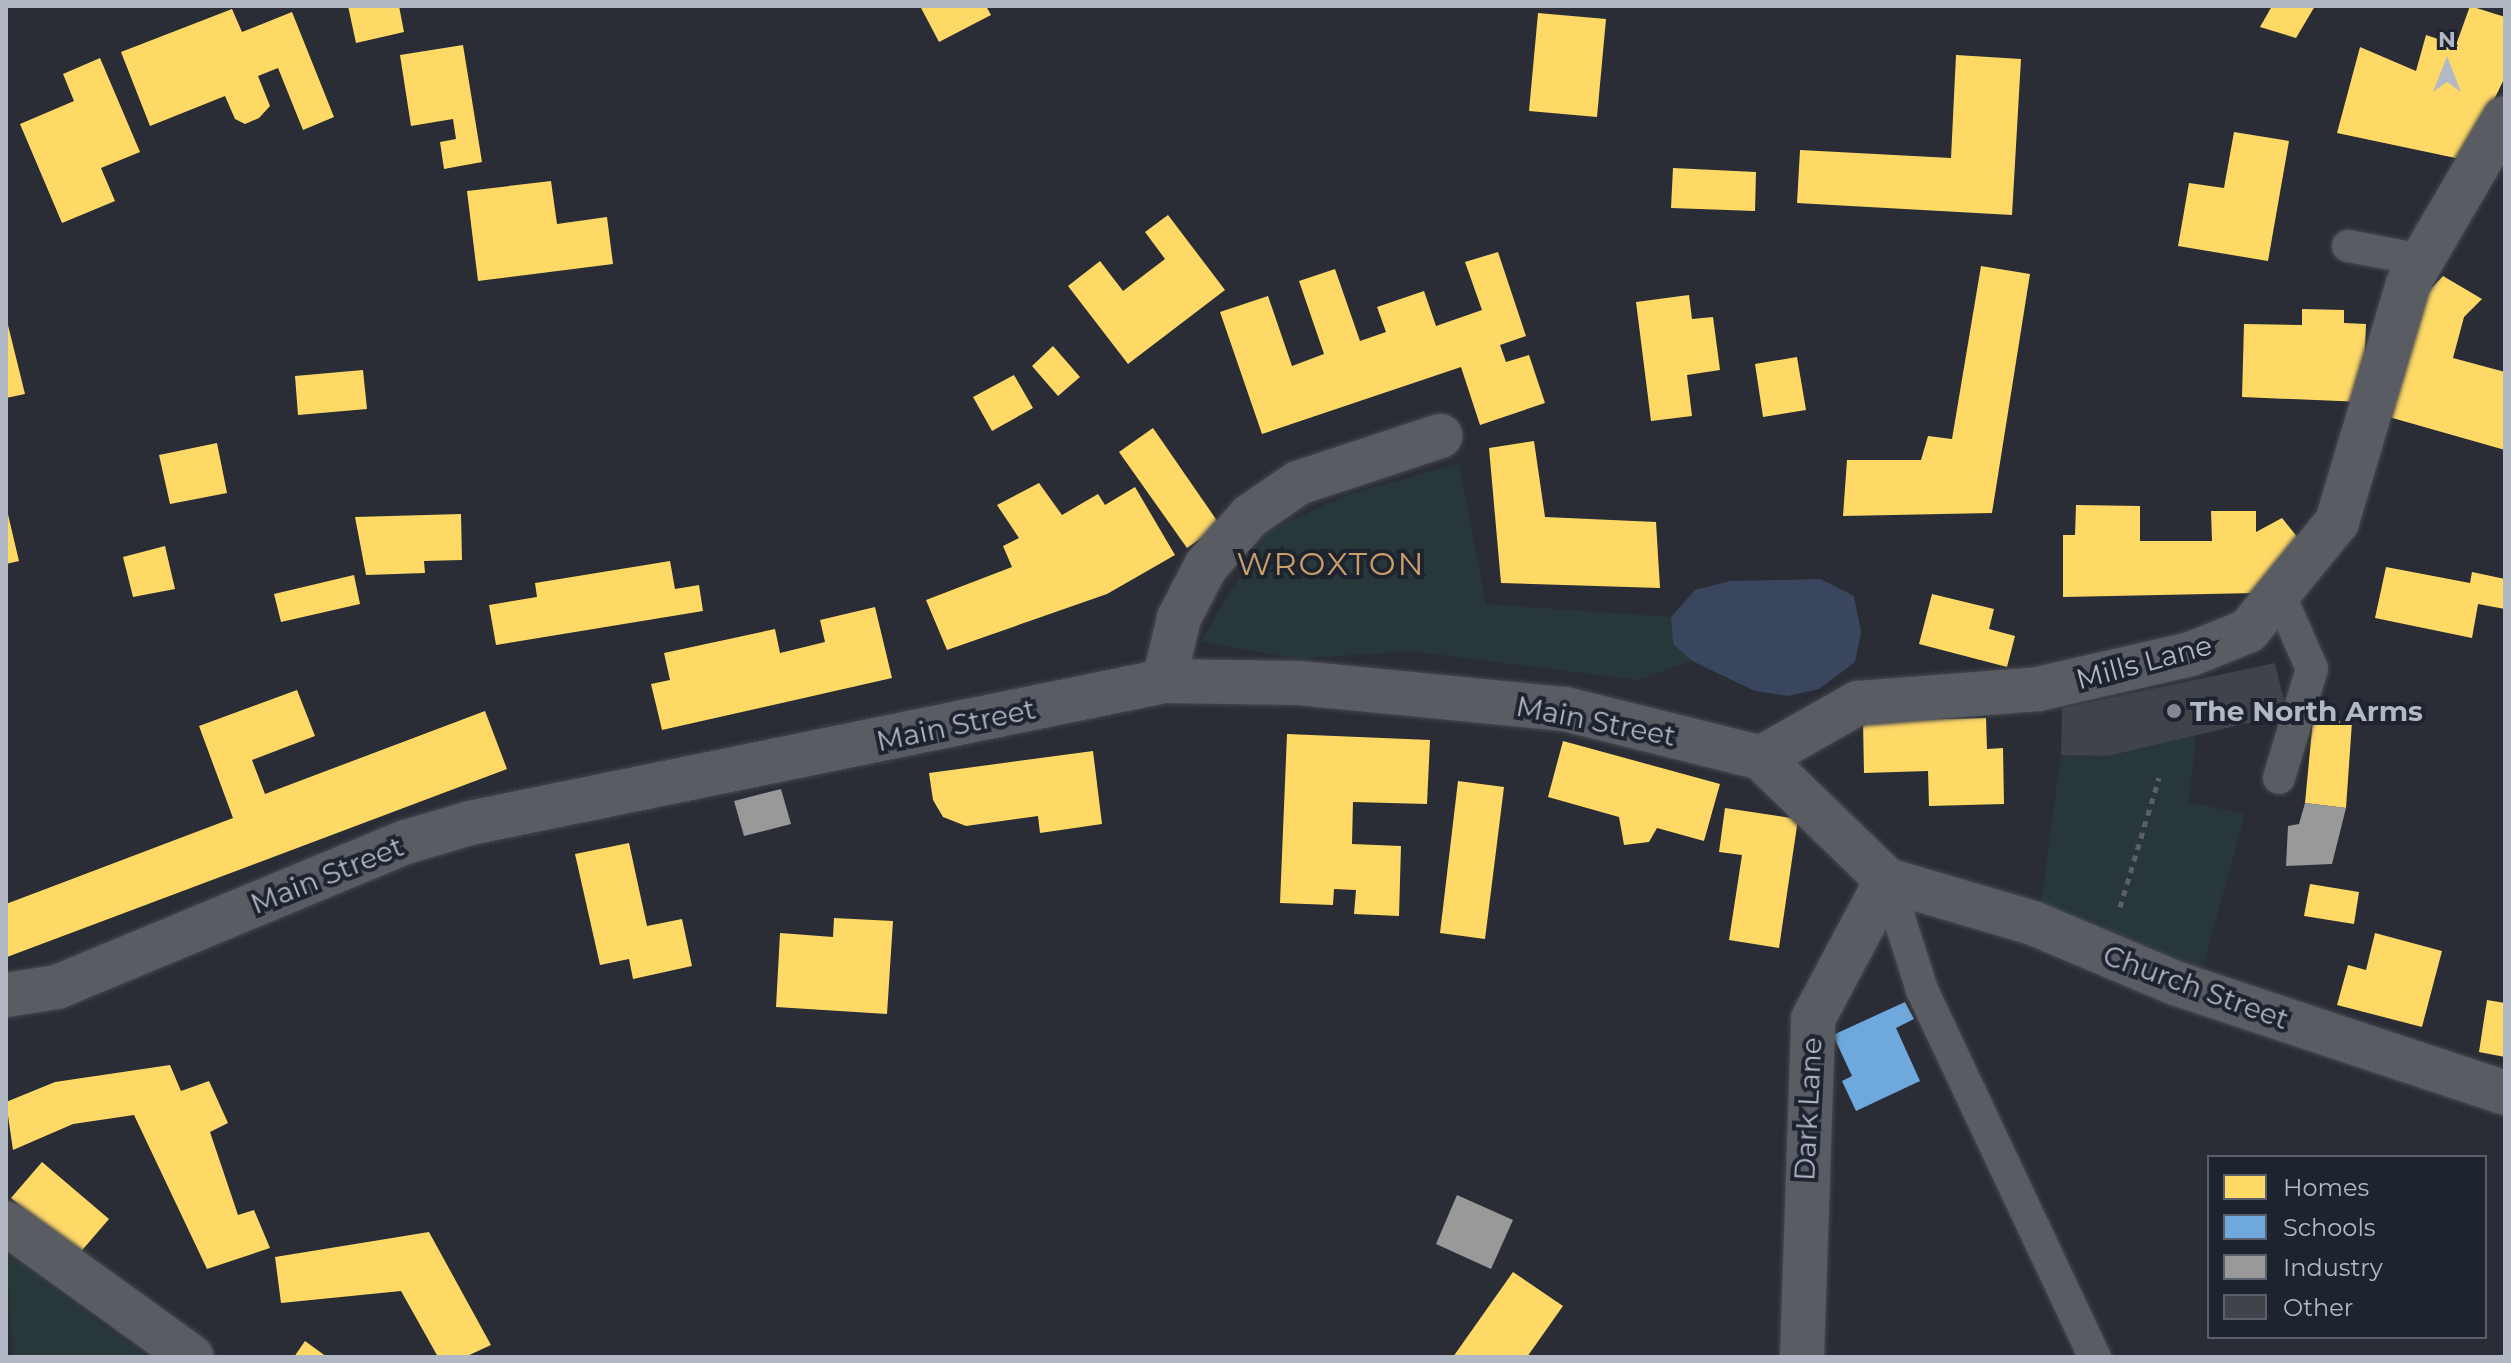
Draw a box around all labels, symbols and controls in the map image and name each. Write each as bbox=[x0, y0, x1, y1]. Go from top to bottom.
north arrow bbox=[2407, 24, 2487, 104]
text: N bbox=[2438, 26, 2456, 53]
district label: WROXTON bbox=[1236, 545, 1426, 583]
street label: Mills Lane bbox=[2072, 628, 2216, 696]
street label: Main Street bbox=[1513, 689, 1679, 753]
street label: Main Street bbox=[873, 692, 1039, 758]
place label: The North Arms bbox=[2190, 694, 2423, 728]
marker: The North Arms bbox=[2165, 702, 2183, 720]
street label: Main Street bbox=[246, 829, 408, 921]
street label: Church Street bbox=[2099, 938, 2293, 1036]
street label: Dark Lane bbox=[1787, 1036, 1829, 1182]
legend bbox=[2207, 1155, 2487, 1339]
text: Homes bbox=[2283, 1173, 2369, 1202]
text: Schools bbox=[2283, 1213, 2376, 1242]
text: Industry bbox=[2283, 1253, 2383, 1282]
text: Other bbox=[2283, 1293, 2353, 1322]

